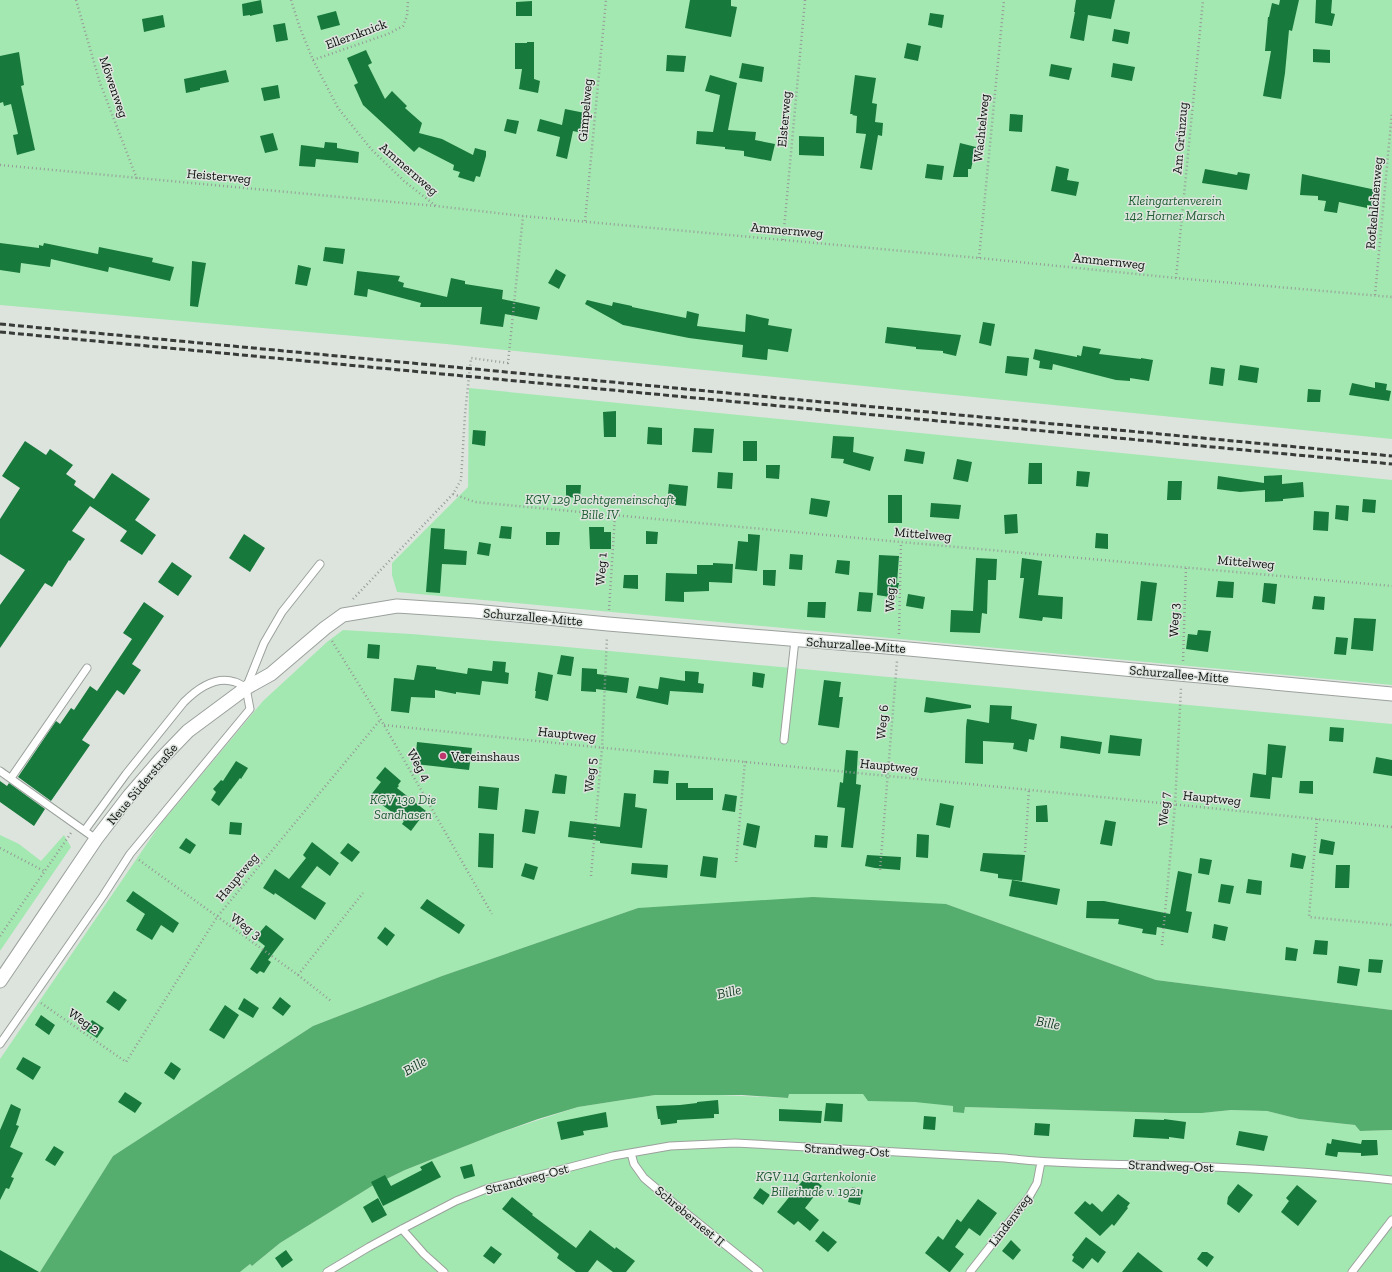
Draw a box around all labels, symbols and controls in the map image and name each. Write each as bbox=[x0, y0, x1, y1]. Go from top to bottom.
street label: Ellernknick bbox=[323, 16, 389, 52]
street label: Möwenweg bbox=[97, 54, 131, 120]
street label: Gimpelweg bbox=[575, 78, 595, 142]
street label: Elsterweg bbox=[774, 90, 794, 148]
street label: Wachtelweg bbox=[970, 93, 992, 163]
street label: Am Grünzug bbox=[1169, 101, 1191, 175]
street label: Ammernweg bbox=[377, 139, 441, 199]
street label: Rotkehlchenweg bbox=[1363, 156, 1385, 250]
street label: Heisterweg bbox=[186, 166, 252, 186]
park label: Kleingartenverein 142 Horner Marsch bbox=[1125, 193, 1226, 223]
street label: Ammernweg bbox=[750, 219, 824, 241]
street label: Ammernweg bbox=[1072, 250, 1146, 272]
park label: KGV 129 Pachtgemeinschaft Bille IV bbox=[525, 492, 675, 522]
street label: Mittelweg bbox=[894, 524, 952, 544]
street label: Weg 1 bbox=[592, 552, 610, 586]
street label: Mittelweg bbox=[1217, 552, 1275, 572]
street label: Weg 2 bbox=[882, 577, 898, 612]
street label: Weg 3 bbox=[1166, 603, 1182, 637]
street label: Schurzallee-Mitte bbox=[483, 605, 583, 629]
street label: Schurzallee-Mitte bbox=[806, 634, 906, 656]
street label: Schurzallee-Mitte bbox=[1129, 662, 1229, 686]
street label: Weg 6 bbox=[873, 704, 891, 740]
street label: Hauptweg bbox=[537, 723, 597, 745]
street label: Neue Süderstraße bbox=[104, 740, 180, 828]
street label: Weg 4 bbox=[404, 746, 434, 784]
place label: Vereinshaus bbox=[450, 749, 520, 764]
marker: Vereinshaus bbox=[438, 751, 448, 761]
street label: Hauptweg bbox=[859, 755, 919, 777]
street label: Weg 5 bbox=[581, 757, 599, 793]
street label: Hauptweg bbox=[1182, 787, 1242, 809]
park label: KGV 130 Die Sandhasen bbox=[370, 792, 437, 822]
street label: Weg 7 bbox=[1155, 792, 1173, 826]
street label: Hauptweg bbox=[213, 850, 261, 904]
street label: Weg 3 bbox=[228, 910, 264, 942]
water label: Bille bbox=[715, 981, 743, 1003]
street label: Weg 2 bbox=[66, 1005, 103, 1037]
water label: Bille bbox=[1034, 1012, 1062, 1034]
water label: Bille bbox=[400, 1053, 430, 1079]
street label: Strandweg-Ost bbox=[804, 1140, 890, 1160]
street label: Strandweg-Ost bbox=[1128, 1157, 1214, 1175]
street label: Strandweg-Ost bbox=[484, 1161, 570, 1197]
park label: KGV 114 Gartenkolonie Billerhude v. 1921 bbox=[756, 1169, 876, 1199]
street label: Schrebernest II bbox=[652, 1183, 728, 1249]
street label: Lindenweg bbox=[985, 1191, 1035, 1249]

